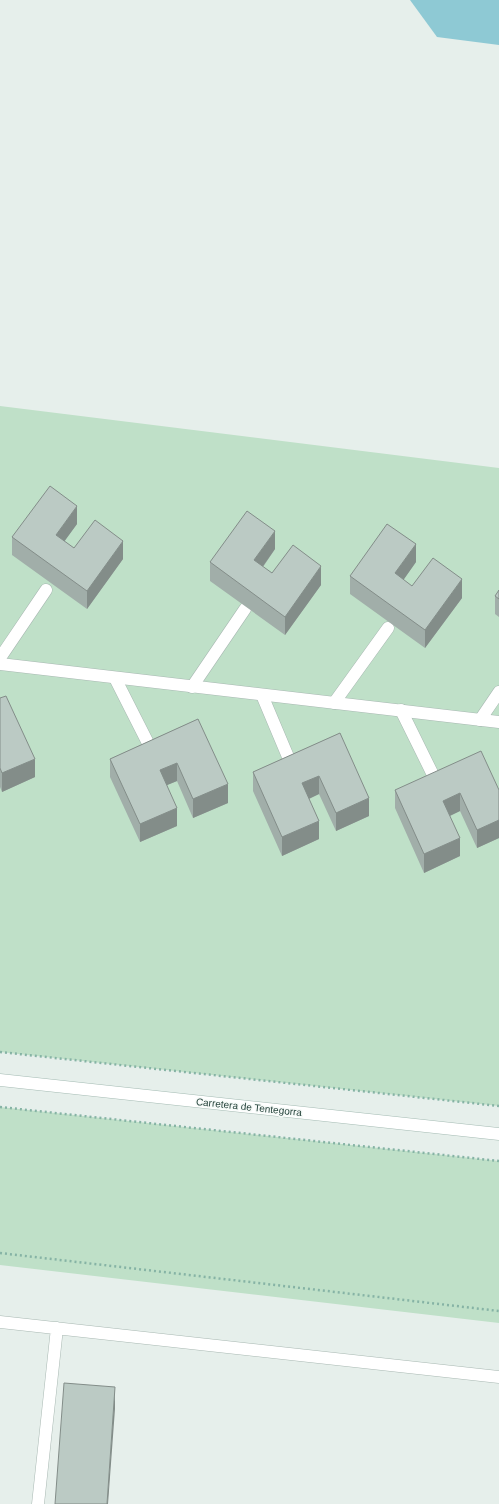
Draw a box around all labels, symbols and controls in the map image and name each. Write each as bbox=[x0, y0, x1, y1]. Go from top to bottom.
street label: Carretera de Tentegorra bbox=[195, 1096, 303, 1118]

